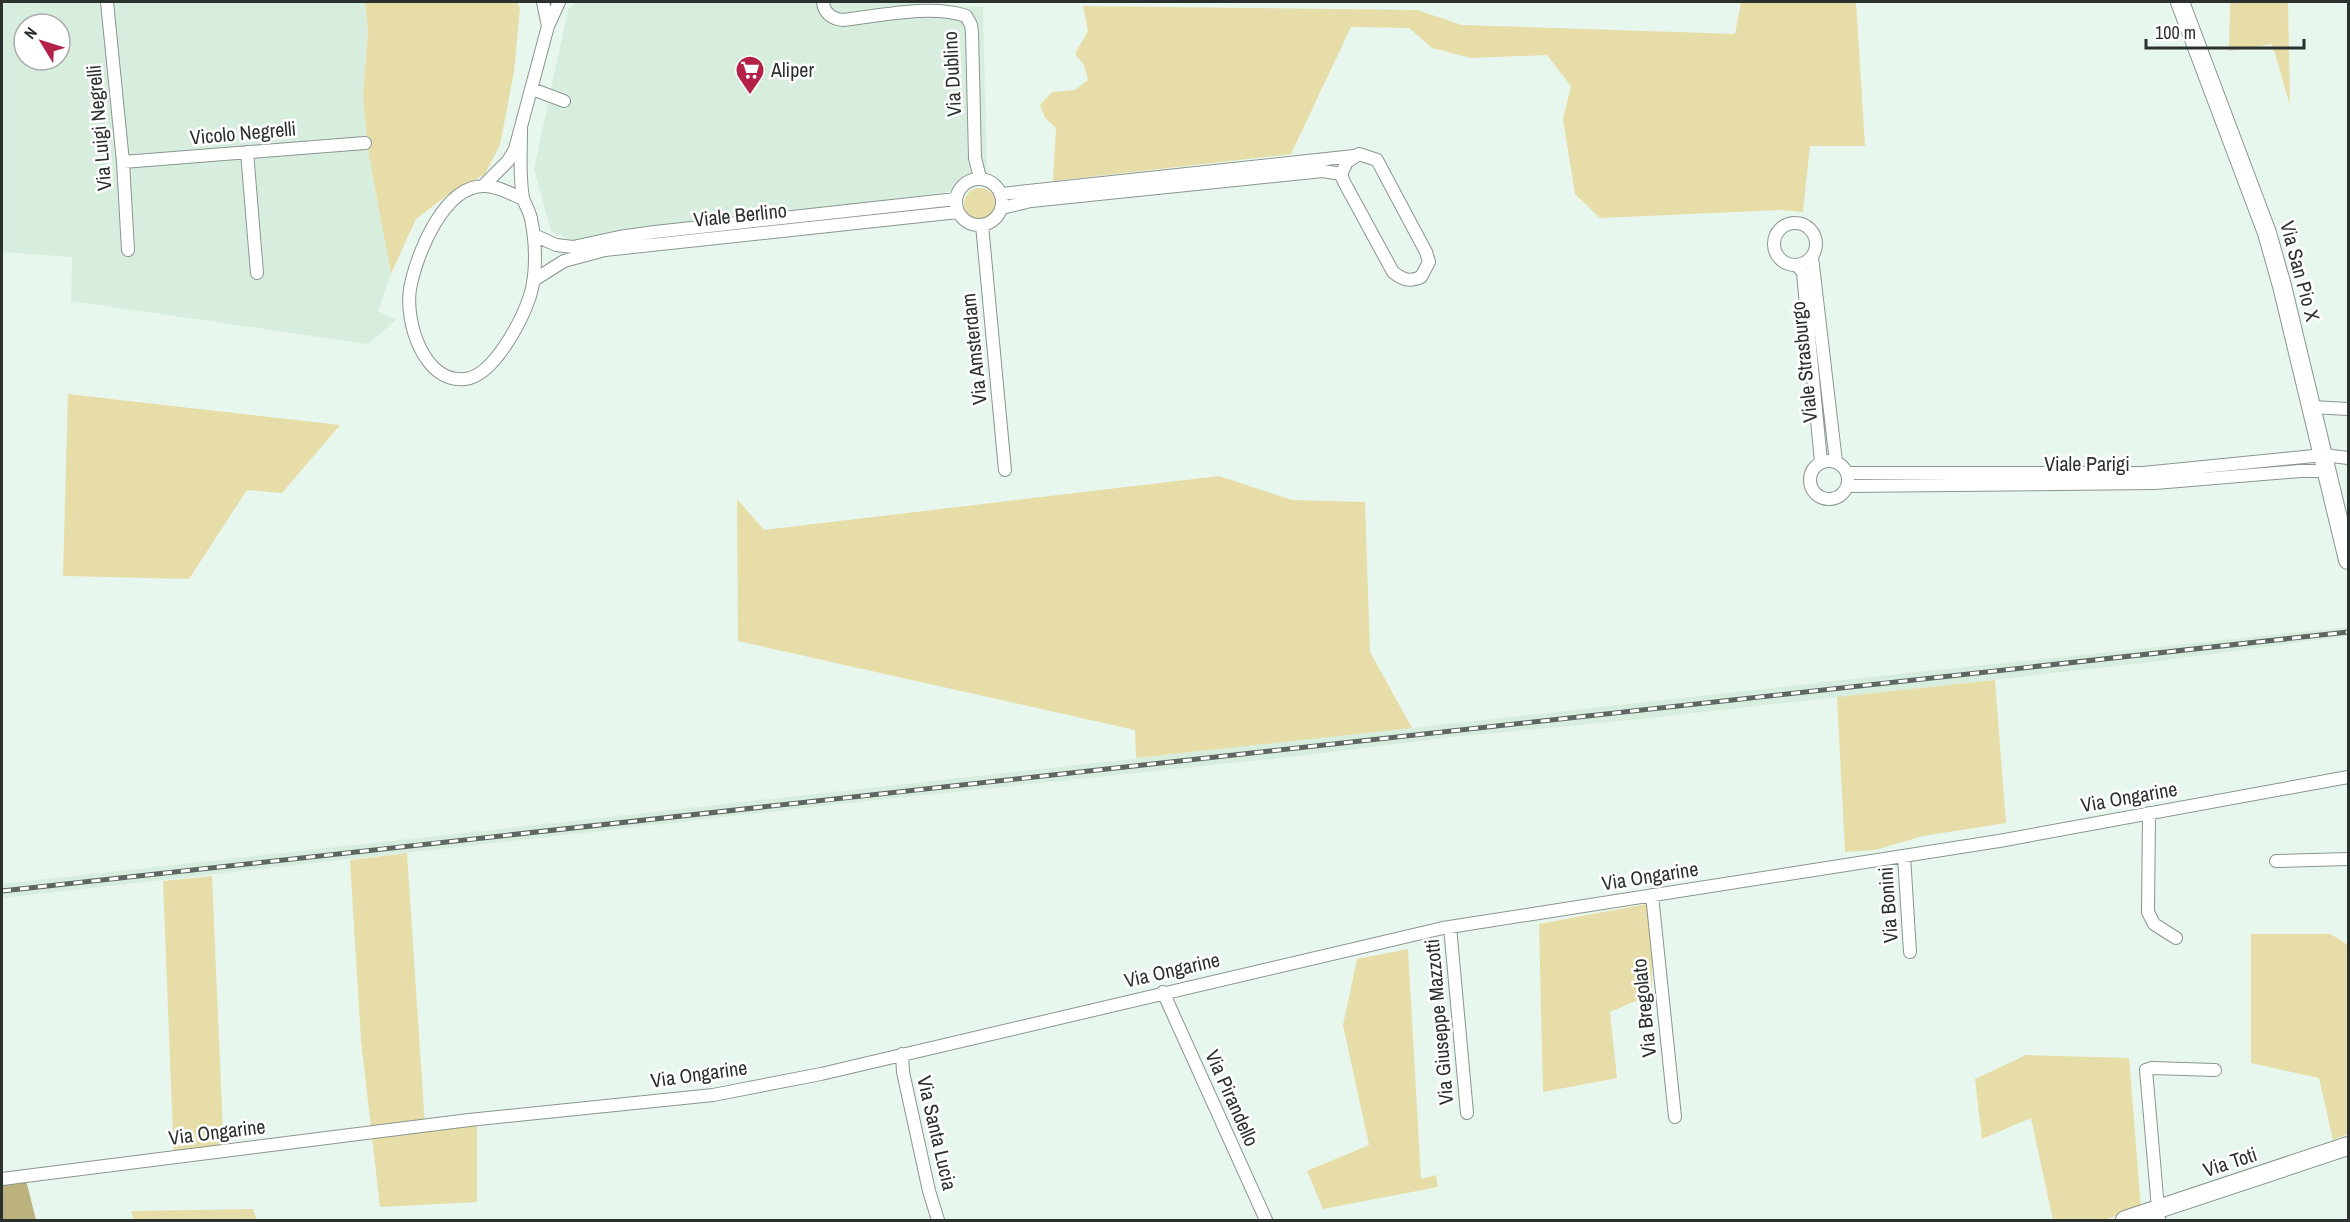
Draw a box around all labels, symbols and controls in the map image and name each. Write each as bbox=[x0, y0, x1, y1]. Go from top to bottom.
north arrow bbox=[12, 12, 72, 72]
scale bar bbox=[2146, 12, 2304, 50]
text: 100 m bbox=[2155, 20, 2196, 45]
text: N bbox=[19, 22, 42, 43]
street label: Via Dublino bbox=[936, 31, 967, 117]
supermarket icon: Aliper bbox=[734, 54, 766, 96]
place label: Aliper bbox=[770, 56, 814, 83]
street label: Via Luigi Negrelli bbox=[80, 64, 117, 192]
street label: Vicolo Negrelli bbox=[189, 114, 297, 151]
street label: Viale Berlino bbox=[692, 196, 788, 233]
street label: Via San Pio X bbox=[2274, 218, 2327, 324]
street label: Via Amsterdam bbox=[954, 292, 993, 406]
street label: Viale Strasburgo bbox=[1784, 300, 1823, 424]
street label: Viale Parigi bbox=[2044, 450, 2130, 477]
street label: Via Ongarine bbox=[2079, 775, 2179, 818]
street label: Via Ongarine bbox=[1600, 855, 1700, 896]
street label: Via Bonini bbox=[1871, 866, 1904, 944]
street label: Via Giuseppe Mazzotti bbox=[1418, 938, 1459, 1106]
street label: Via Ongarine bbox=[1121, 945, 1222, 994]
street label: Via Bregolato bbox=[1625, 957, 1662, 1059]
street label: Via Pirandello bbox=[1199, 1045, 1266, 1150]
street label: Via Ongarine bbox=[649, 1053, 749, 1094]
street label: Via Santa Lucia bbox=[911, 1073, 964, 1193]
street label: Via Ongarine bbox=[167, 1112, 267, 1151]
street label: Via Toti bbox=[2199, 1140, 2260, 1183]

